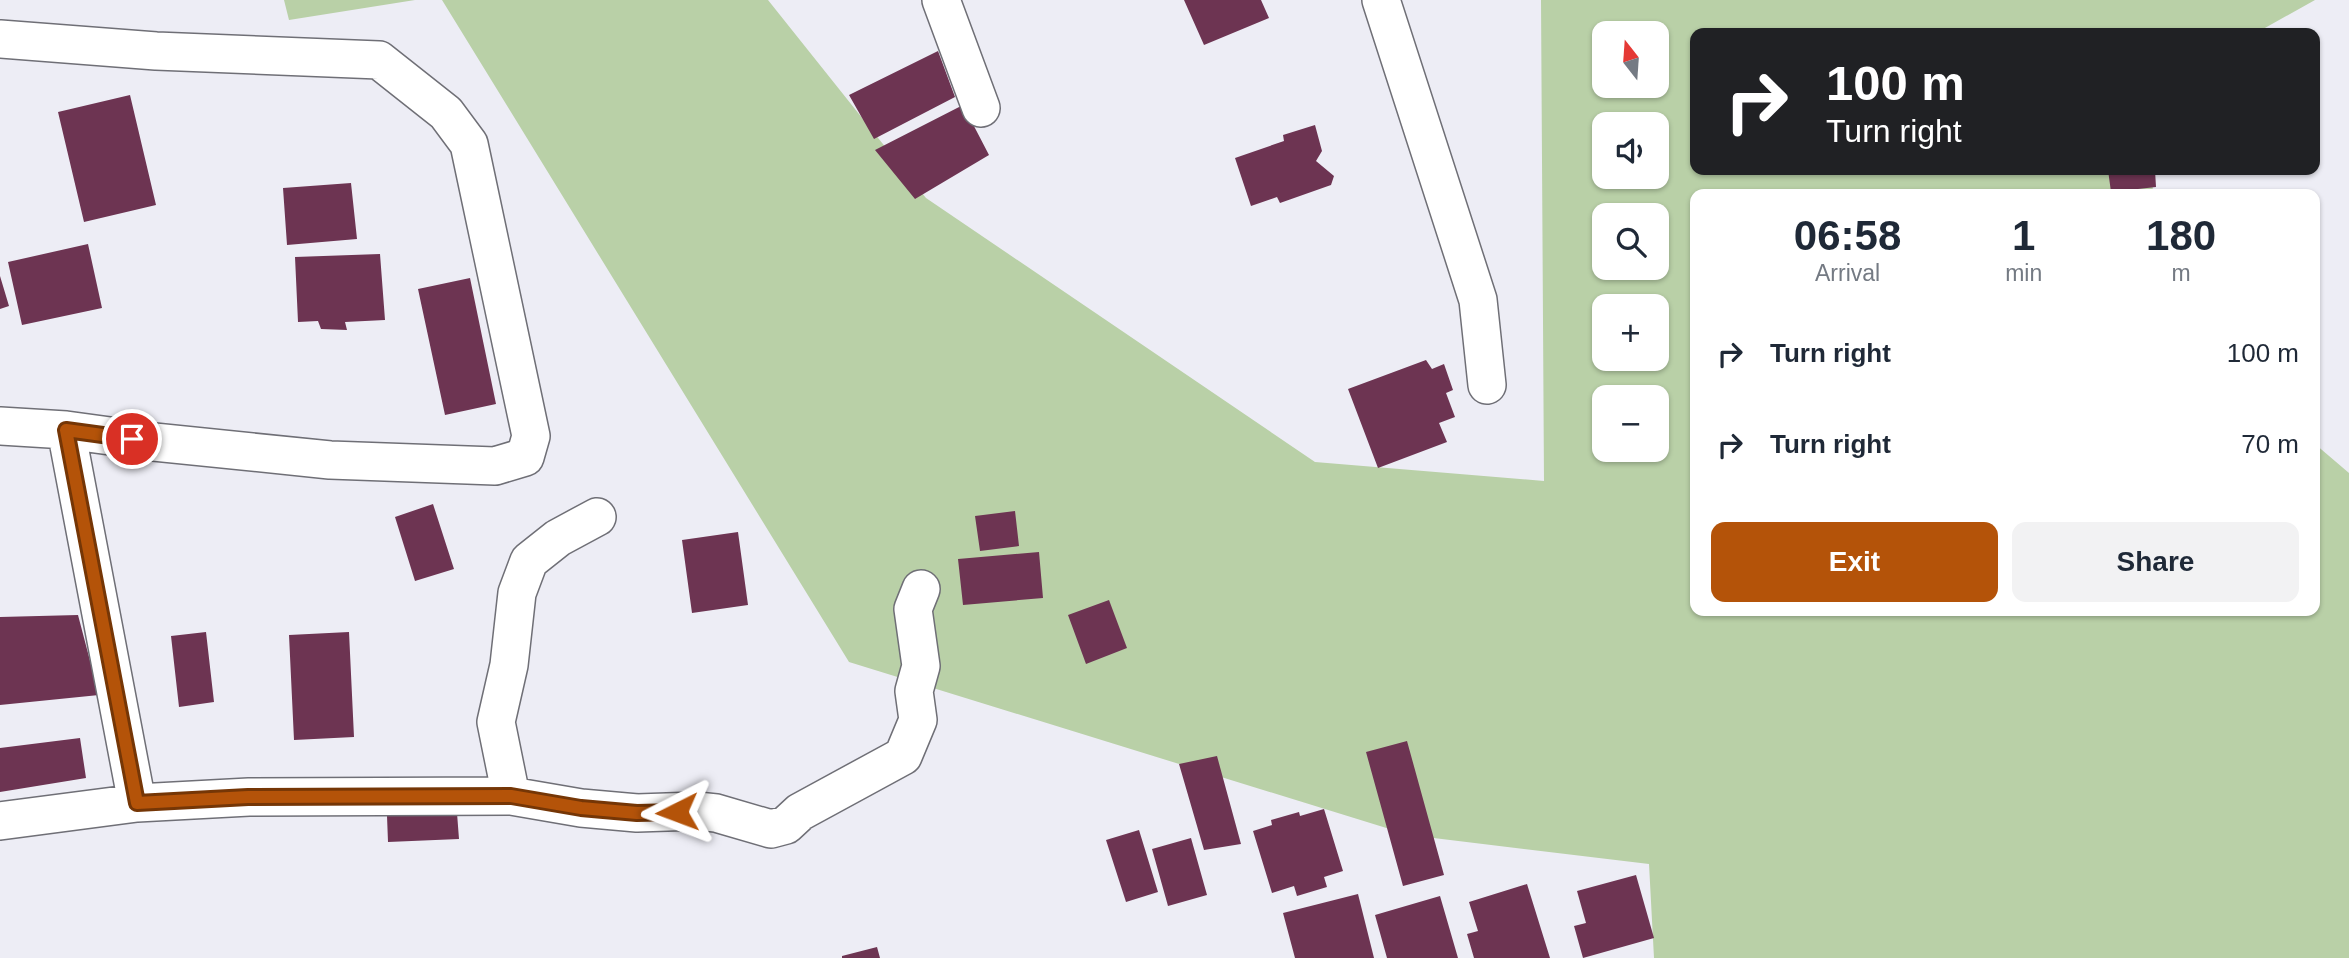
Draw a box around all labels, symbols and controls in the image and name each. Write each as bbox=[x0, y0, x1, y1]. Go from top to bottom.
north arrow bbox=[1592, 21, 1670, 98]
map controls bbox=[1592, 21, 1669, 462]
icon: right bbox=[1711, 56, 1802, 147]
text: 100 m bbox=[1826, 56, 1965, 110]
button: sound bbox=[1592, 112, 1669, 189]
text: Turn right bbox=[1826, 113, 1962, 149]
button: search bbox=[1592, 203, 1669, 280]
text: 06:58 bbox=[1794, 212, 1901, 259]
text: 1 bbox=[2012, 212, 2035, 259]
text: 180 bbox=[2146, 212, 2216, 259]
text: Arrival bbox=[1815, 260, 1880, 286]
text: min bbox=[2005, 260, 2042, 286]
text: m bbox=[2172, 260, 2191, 286]
button: + bbox=[1592, 294, 1669, 371]
icon: right bbox=[1711, 335, 1749, 373]
text: Turn right bbox=[1770, 338, 1891, 368]
text: 100 m bbox=[2227, 338, 2299, 368]
button: − bbox=[1592, 385, 1669, 462]
pin bbox=[102, 409, 162, 469]
icon: arrive bbox=[113, 420, 151, 458]
icon: right bbox=[1711, 426, 1749, 464]
text: Turn right bbox=[1770, 429, 1891, 459]
text: 70 m bbox=[2241, 429, 2299, 459]
button: Exit bbox=[1711, 522, 1998, 602]
button: Share bbox=[2012, 522, 2299, 602]
position arrow bbox=[640, 775, 714, 849]

